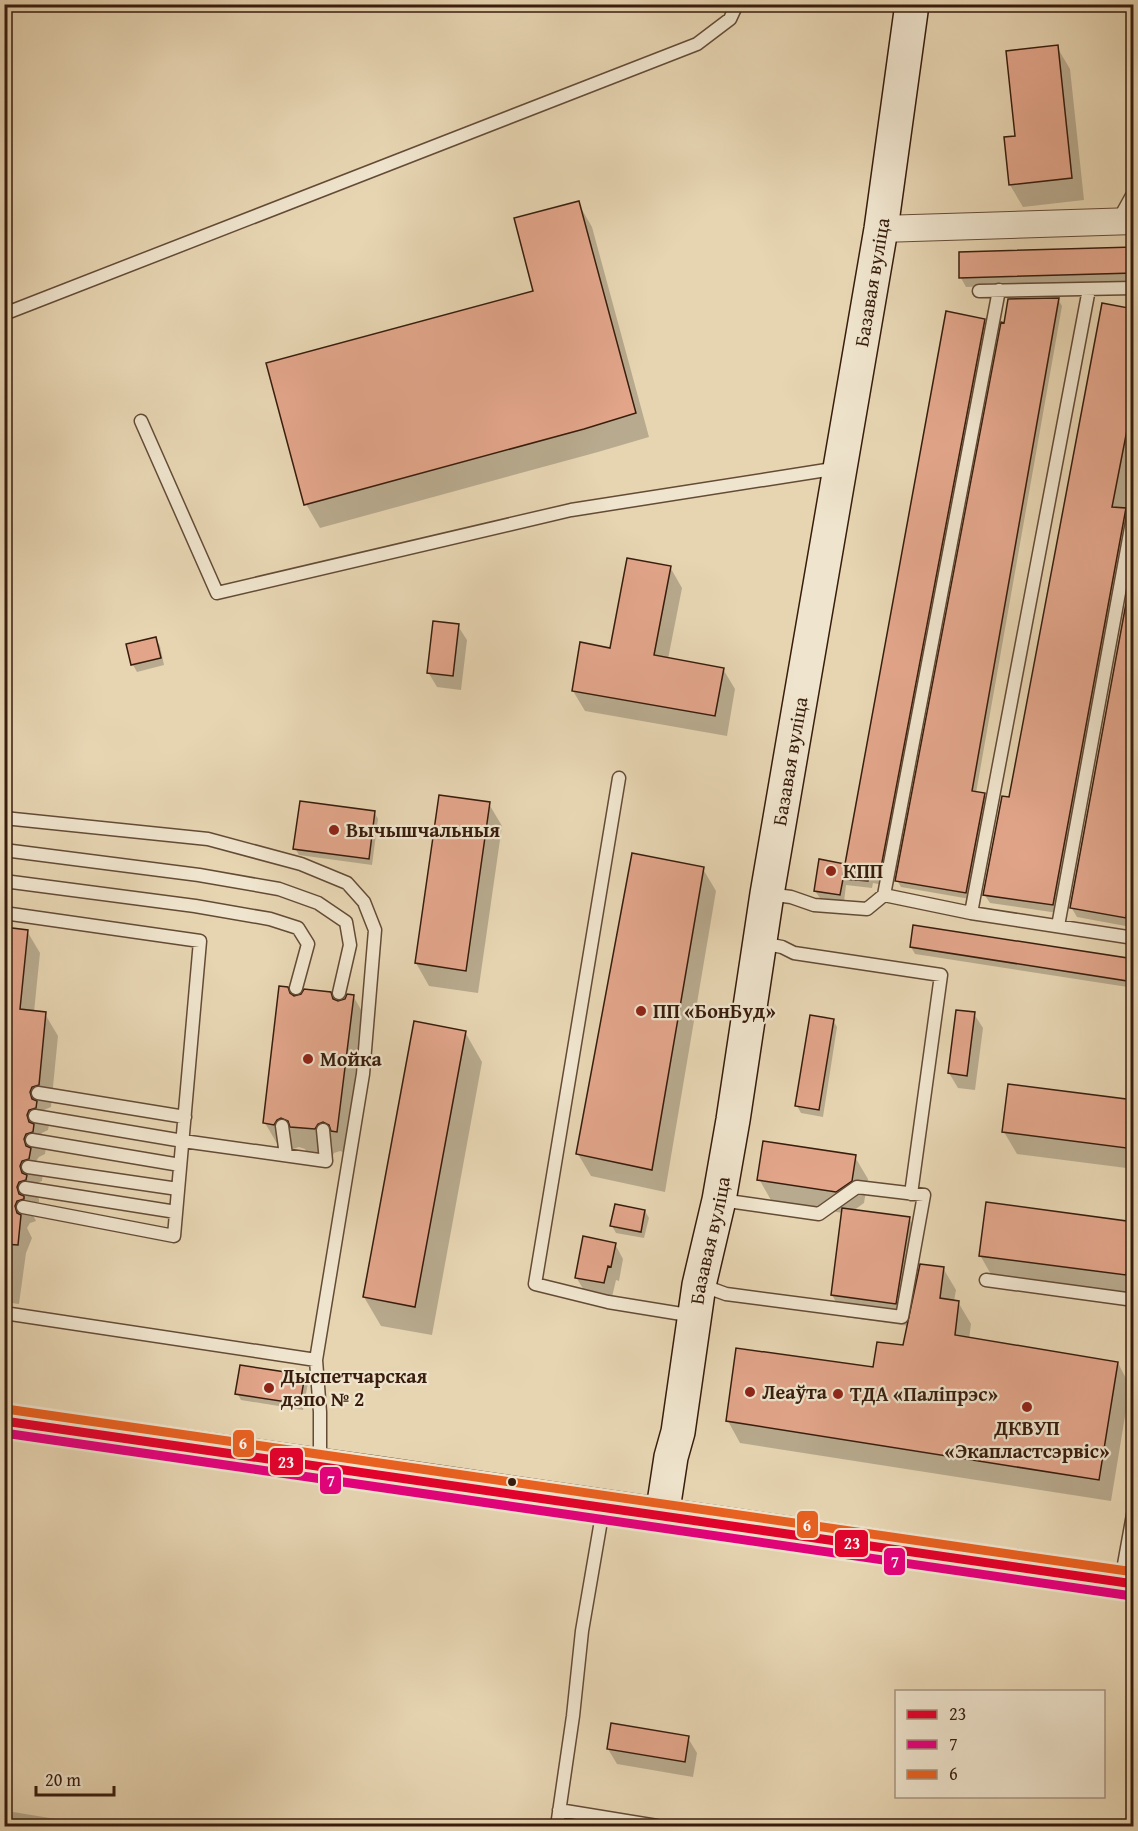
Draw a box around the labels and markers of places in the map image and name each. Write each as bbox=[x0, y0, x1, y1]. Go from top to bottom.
place label: Вычышчальныя bbox=[346, 815, 500, 844]
marker: Вычышчальныя bbox=[327, 823, 341, 837]
place label: КПП bbox=[843, 856, 883, 885]
marker: КПП bbox=[824, 864, 838, 878]
place label: ПП «БонБуд» bbox=[653, 996, 776, 1025]
marker: ПП «БонБуд» bbox=[634, 1004, 648, 1018]
place label: Мойка bbox=[320, 1044, 382, 1073]
marker: Мойка bbox=[301, 1052, 315, 1066]
place label: Дыспетчарская дэпо № 2 bbox=[280, 1361, 427, 1413]
place label: Леаўта bbox=[762, 1377, 828, 1406]
place label: ТДА «Паліпрэс» bbox=[850, 1379, 998, 1408]
marker: Дыспетчарская дэпо № 2 bbox=[262, 1381, 276, 1395]
marker: Леаўта bbox=[743, 1385, 757, 1399]
marker: ТДА «Паліпрэс» bbox=[831, 1387, 845, 1401]
marker: ДКВУП «Экапластсэрвіс» bbox=[1020, 1400, 1034, 1414]
place label: ДКВУП «Экапластсэрвіс» bbox=[944, 1413, 1110, 1465]
unlabelled marker bbox=[506, 1476, 518, 1488]

